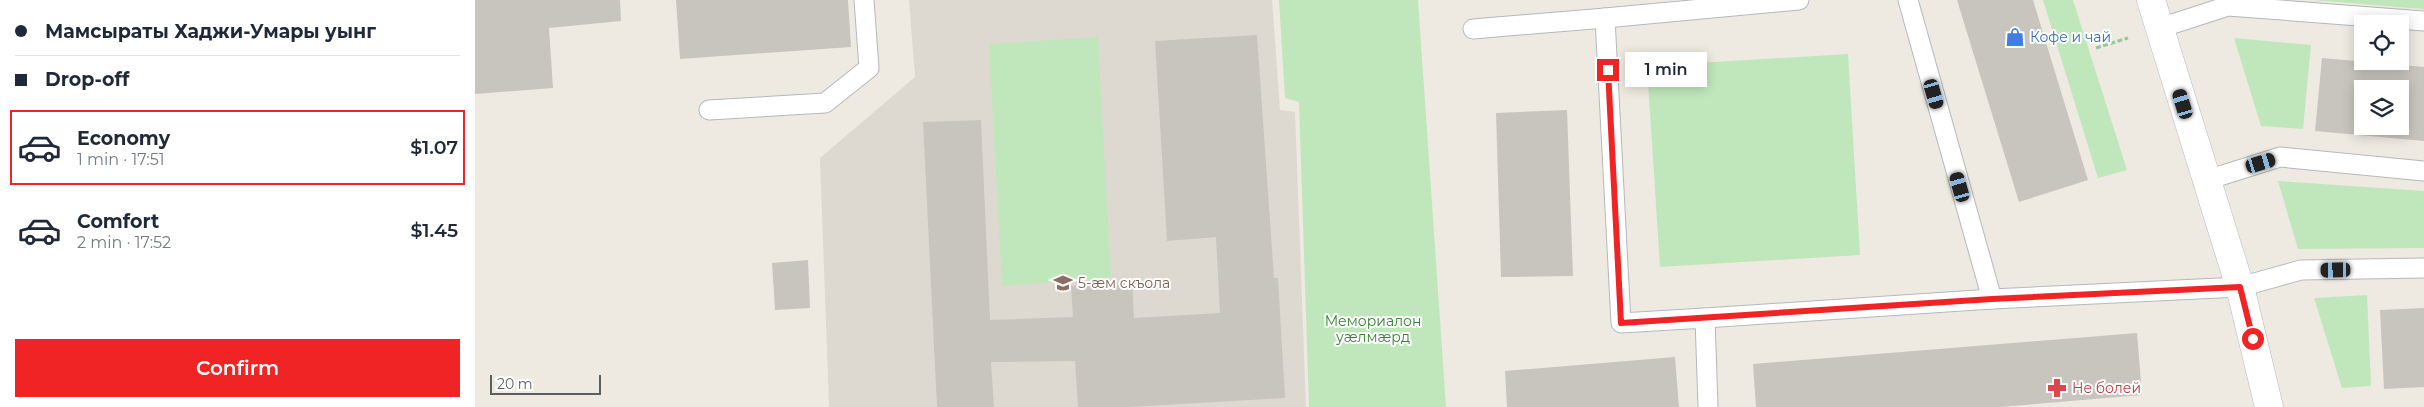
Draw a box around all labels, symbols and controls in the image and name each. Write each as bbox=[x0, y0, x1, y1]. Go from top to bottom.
map controls bbox=[2354, 15, 2409, 135]
button: locate bbox=[2354, 15, 2409, 70]
text: Мамсыраты Хаджи-Умары уынг bbox=[45, 20, 376, 43]
shop icon: Кофе и чай bbox=[2004, 26, 2026, 48]
place label: Кофе и чай bbox=[2030, 28, 2111, 46]
callout: 1 min bbox=[1625, 52, 1708, 88]
route end bbox=[1597, 59, 1619, 81]
text: 1 min bbox=[1645, 60, 1687, 79]
text: Drop-off bbox=[45, 68, 129, 91]
car bbox=[1922, 78, 1945, 110]
button: layers bbox=[2354, 80, 2409, 135]
car bbox=[2171, 87, 2194, 121]
icon: car bbox=[17, 125, 62, 170]
text: Economy bbox=[77, 127, 170, 150]
text: $1.07 bbox=[410, 136, 458, 159]
text: 1 min · 17:51 bbox=[77, 150, 165, 169]
car bbox=[2244, 151, 2277, 175]
car bbox=[1948, 171, 1971, 203]
icon: car bbox=[17, 208, 62, 253]
text: Comfort bbox=[77, 210, 159, 233]
text: $1.45 bbox=[410, 219, 458, 242]
text: 2 min · 17:52 bbox=[77, 233, 171, 252]
car bbox=[2320, 262, 2351, 278]
school or university icon: 5-æм скъола bbox=[1052, 272, 1074, 294]
place label: 5-æм скъола bbox=[1078, 274, 1170, 292]
park label: Мемориалон уæлмæрд bbox=[1325, 312, 1421, 346]
route start bbox=[2242, 328, 2264, 350]
button: Confirm bbox=[15, 339, 460, 397]
scale bar bbox=[490, 372, 601, 395]
text: 20 m bbox=[497, 375, 533, 393]
pharmacy icon: Не болей bbox=[2046, 377, 2068, 399]
place label: Не болей bbox=[2072, 379, 2141, 397]

